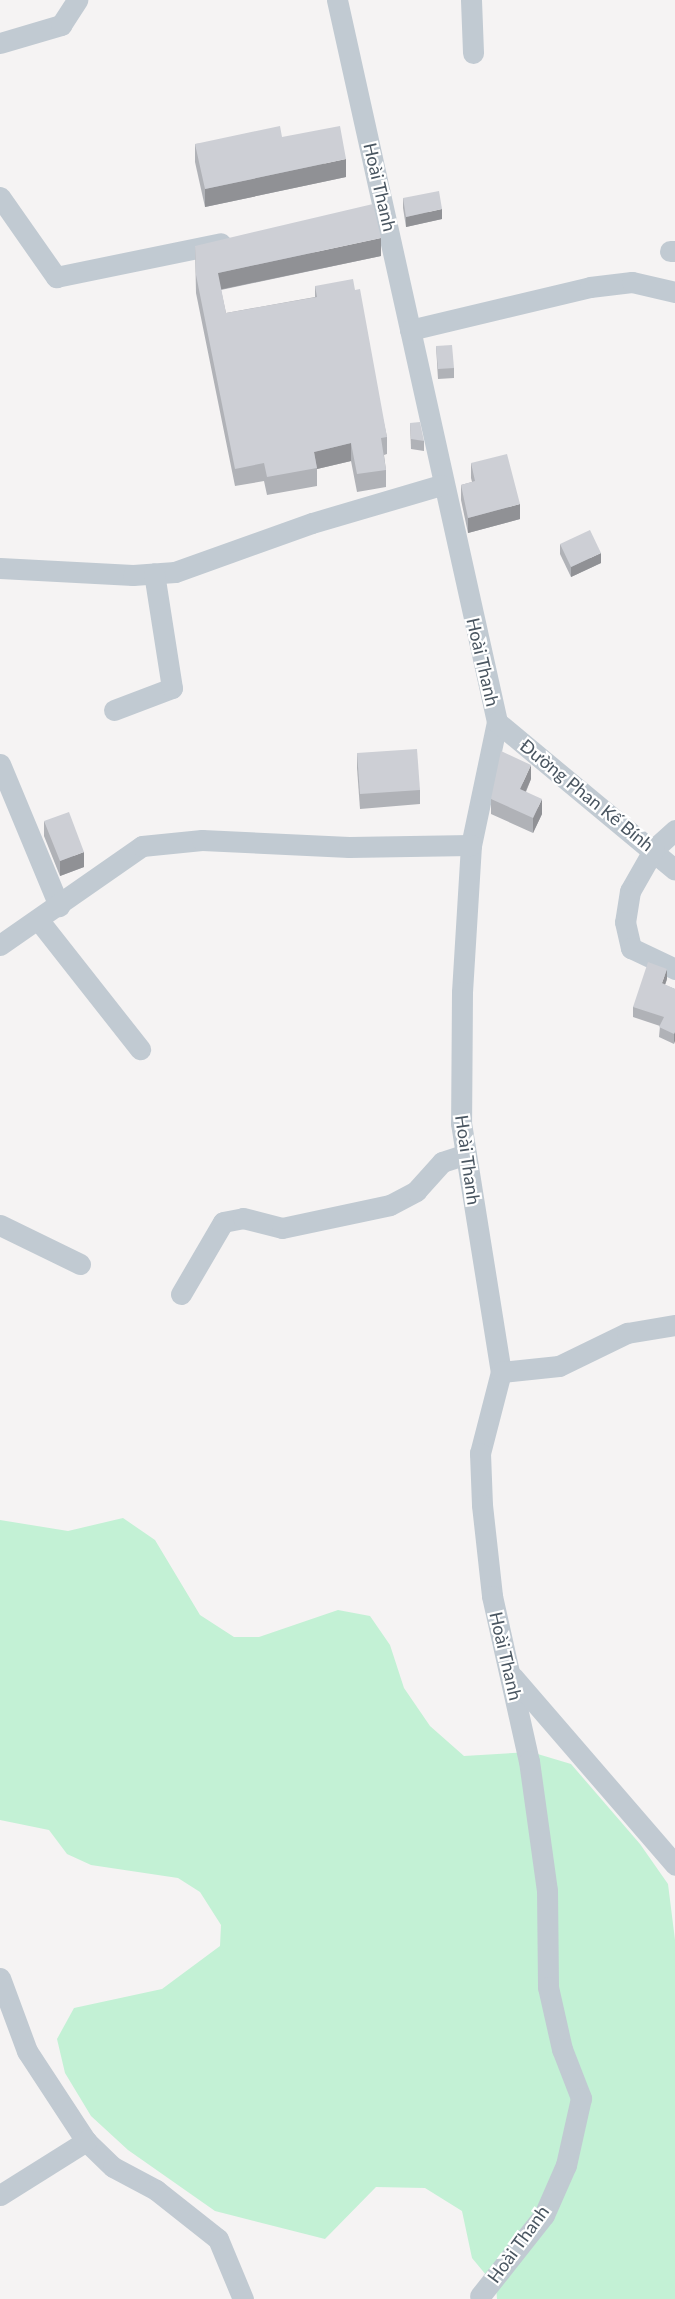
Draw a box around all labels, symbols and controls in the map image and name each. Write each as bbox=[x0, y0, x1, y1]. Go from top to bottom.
street label: Hoài Thanh bbox=[359, 140, 401, 234]
street label: Hoài Thanh bbox=[462, 615, 504, 709]
street label: Đường Phan Kế Bính bbox=[516, 734, 658, 856]
street label: Hoài Thanh bbox=[451, 1113, 485, 1207]
street label: Hoài Thanh bbox=[485, 1609, 527, 1703]
street label: Hoài Thanh bbox=[482, 2201, 554, 2287]

